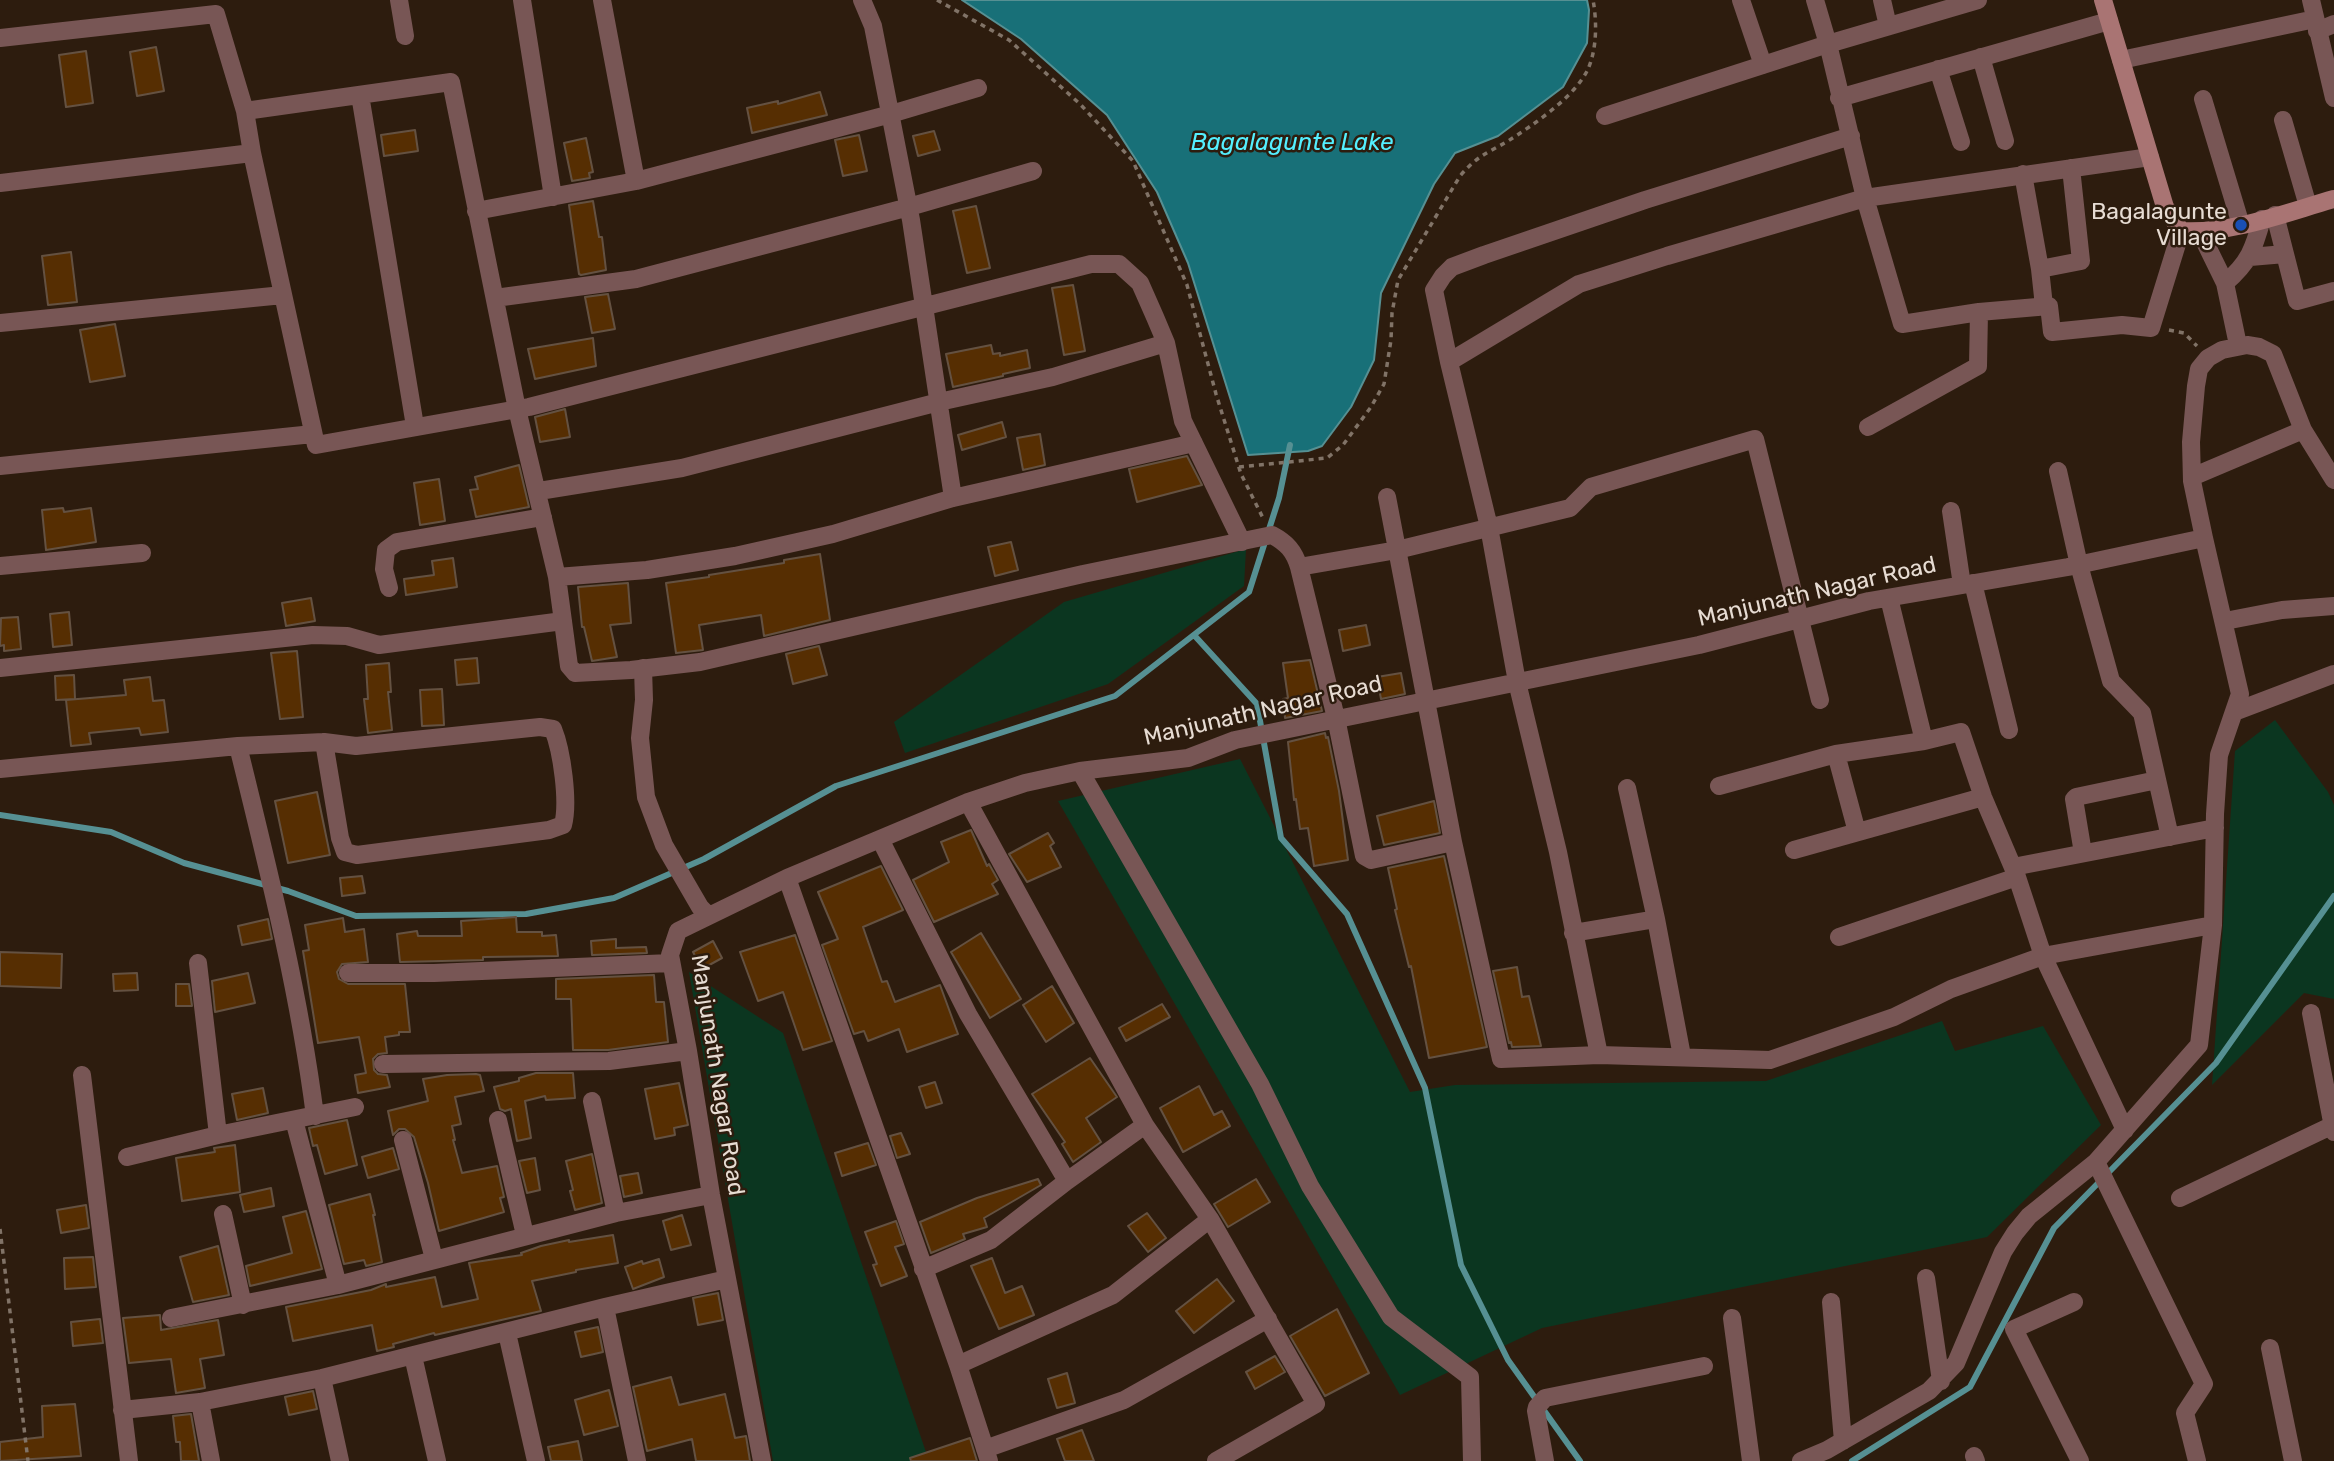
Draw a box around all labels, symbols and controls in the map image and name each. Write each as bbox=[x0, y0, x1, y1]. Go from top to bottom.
water label: Bagalagunte Lake bbox=[1191, 129, 1393, 157]
place label: Bagalagunte Village bbox=[2091, 198, 2227, 252]
marker: Bagalagunte Village bbox=[2233, 217, 2249, 233]
street label: Manjunath Nagar Road bbox=[1695, 551, 1939, 633]
street label: Manjunath Nagar Road bbox=[1141, 670, 1385, 752]
street label: Manjunath Nagar Road bbox=[684, 952, 750, 1198]

